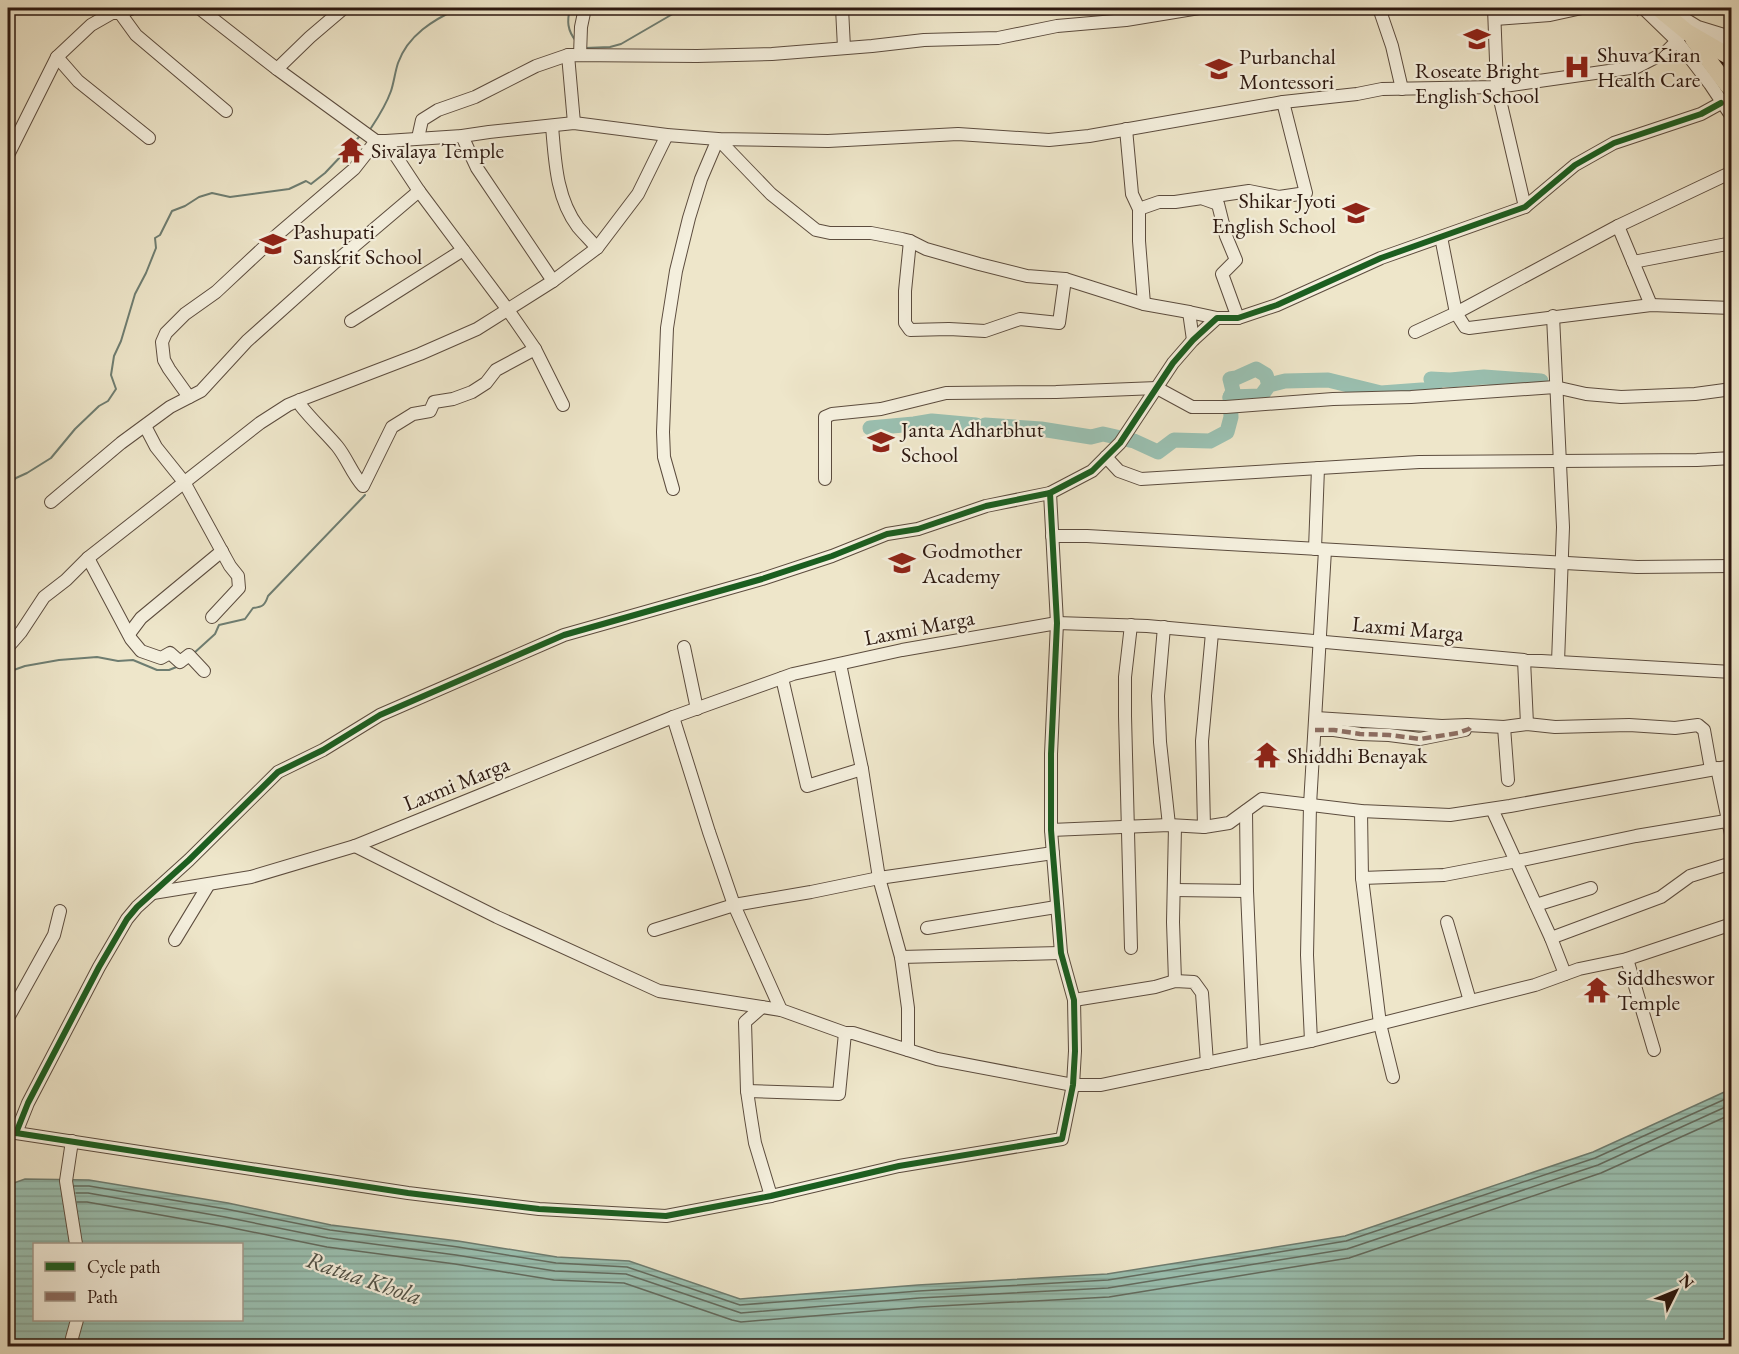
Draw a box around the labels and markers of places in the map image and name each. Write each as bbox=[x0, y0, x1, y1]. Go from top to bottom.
school or university icon: Roseate Bright English School bbox=[1462, 24, 1492, 54]
place label: Shuva Kiran Health Care bbox=[1597, 40, 1701, 94]
place label: Purbanchal Montessori bbox=[1239, 42, 1336, 96]
hospital icon: Shuva Kiran Health Care bbox=[1562, 52, 1592, 82]
school or university icon: Purbanchal Montessori bbox=[1204, 54, 1234, 84]
place label: Roseate Bright English School bbox=[1415, 56, 1539, 110]
temple icon: Sivalaya Temple bbox=[336, 135, 366, 165]
place label: Sivalaya Temple bbox=[371, 136, 505, 165]
place label: Shikar Jyoti English School bbox=[1212, 186, 1336, 240]
school or university icon: Shikar Jyoti English School bbox=[1341, 198, 1371, 228]
place label: Pashupati Sanskrit School bbox=[293, 217, 422, 271]
school or university icon: Pashupati Sanskrit School bbox=[258, 229, 288, 259]
place label: Janta Adharbhut School bbox=[899, 415, 1044, 469]
school or university icon: Janta Adharbhut School bbox=[866, 427, 896, 457]
place label: Godmother Academy bbox=[921, 536, 1023, 590]
school or university icon: Godmother Academy bbox=[887, 548, 917, 578]
temple icon: Shiddhi Benayak bbox=[1252, 740, 1282, 770]
place label: Shiddhi Benayak bbox=[1287, 741, 1428, 770]
place label: Siddheswor Temple bbox=[1617, 963, 1715, 1017]
temple icon: Siddheswor Temple bbox=[1582, 975, 1612, 1005]

